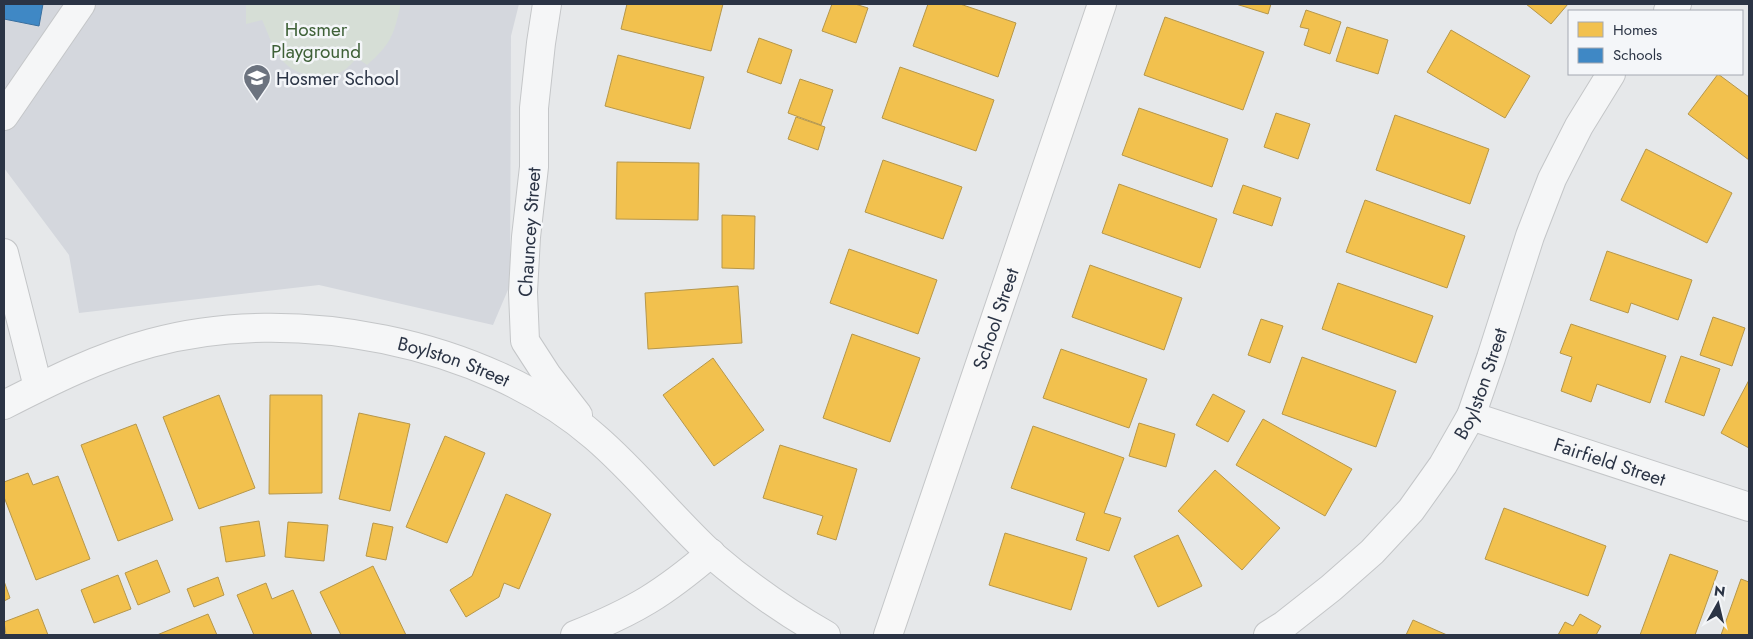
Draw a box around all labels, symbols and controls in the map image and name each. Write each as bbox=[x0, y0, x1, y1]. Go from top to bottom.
legend bbox=[1568, 10, 1743, 75]
park label: Hosmer Playground bbox=[271, 16, 361, 65]
text: Homes bbox=[1613, 19, 1657, 41]
text: Schools bbox=[1613, 44, 1662, 66]
school or university icon: Hosmer School bbox=[242, 63, 272, 102]
place label: Hosmer School bbox=[276, 65, 399, 92]
street label: Chauncey Street bbox=[511, 166, 548, 298]
street label: School Street bbox=[966, 264, 1026, 373]
street label: Boylston Street bbox=[1447, 324, 1514, 444]
street label: Boylston Street bbox=[395, 330, 515, 394]
street label: Fairfield Street bbox=[1550, 431, 1669, 493]
north arrow bbox=[1693, 579, 1743, 629]
text: N bbox=[1713, 580, 1727, 602]

